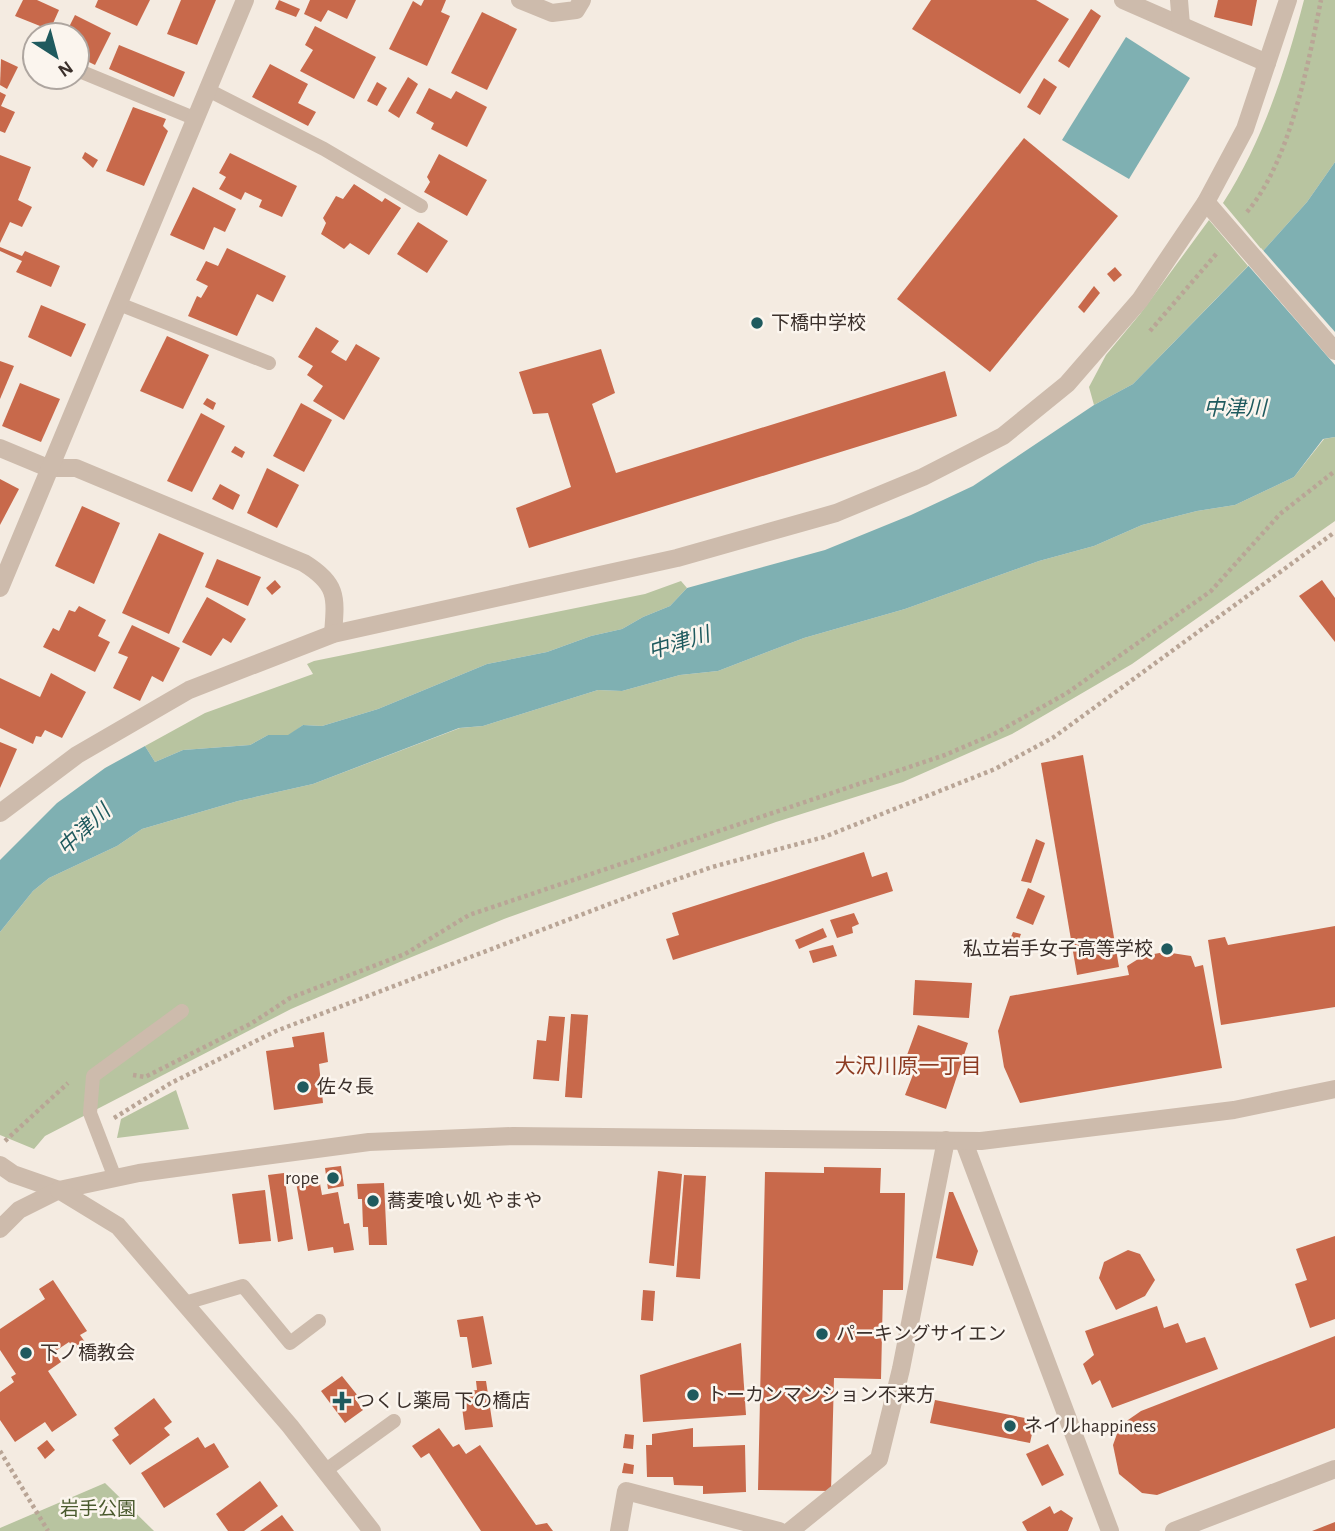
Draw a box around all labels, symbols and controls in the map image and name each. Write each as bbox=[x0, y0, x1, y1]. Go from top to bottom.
north arrow bbox=[21, 21, 91, 91]
text: N bbox=[54, 57, 76, 80]
place label: 下橋中学校 bbox=[771, 312, 866, 333]
marker: 下橋中学校 bbox=[749, 315, 765, 331]
water label: 中津川 bbox=[1204, 397, 1268, 419]
water label: 中津川 bbox=[646, 622, 714, 662]
water label: 中津川 bbox=[53, 799, 116, 859]
place label: 私立岩手女子高等学校 bbox=[963, 938, 1153, 959]
marker: 私立岩手女子高等学校 bbox=[1159, 941, 1175, 957]
district label: 大沢川原一丁目 bbox=[835, 1055, 982, 1077]
place label: 佐々長 bbox=[317, 1077, 374, 1097]
marker: 佐々長 bbox=[295, 1079, 311, 1095]
place label: rope bbox=[285, 1169, 319, 1188]
marker: rope bbox=[325, 1170, 341, 1186]
place label: 蕎麦喰い処 やまや bbox=[387, 1190, 542, 1211]
marker: 蕎麦喰い処 やまや bbox=[365, 1193, 381, 1209]
place label: パーキングサイエン bbox=[836, 1324, 1006, 1344]
marker: パーキングサイエン bbox=[814, 1326, 830, 1342]
place label: 下ノ橋教会 bbox=[40, 1343, 135, 1363]
marker: 下ノ橋教会 bbox=[18, 1345, 34, 1361]
place label: トーカンマンション不来方 bbox=[707, 1384, 935, 1405]
marker: トーカンマンション不来方 bbox=[685, 1387, 701, 1403]
place label: つくし薬局 下の橋店 bbox=[356, 1390, 530, 1411]
marker: つくし薬局 下の橋店 bbox=[334, 1393, 350, 1409]
place label: ネイルhappiness bbox=[1024, 1416, 1156, 1436]
marker: ネイルhappiness bbox=[1002, 1418, 1018, 1434]
park label: 岩手公園 bbox=[60, 1498, 136, 1519]

